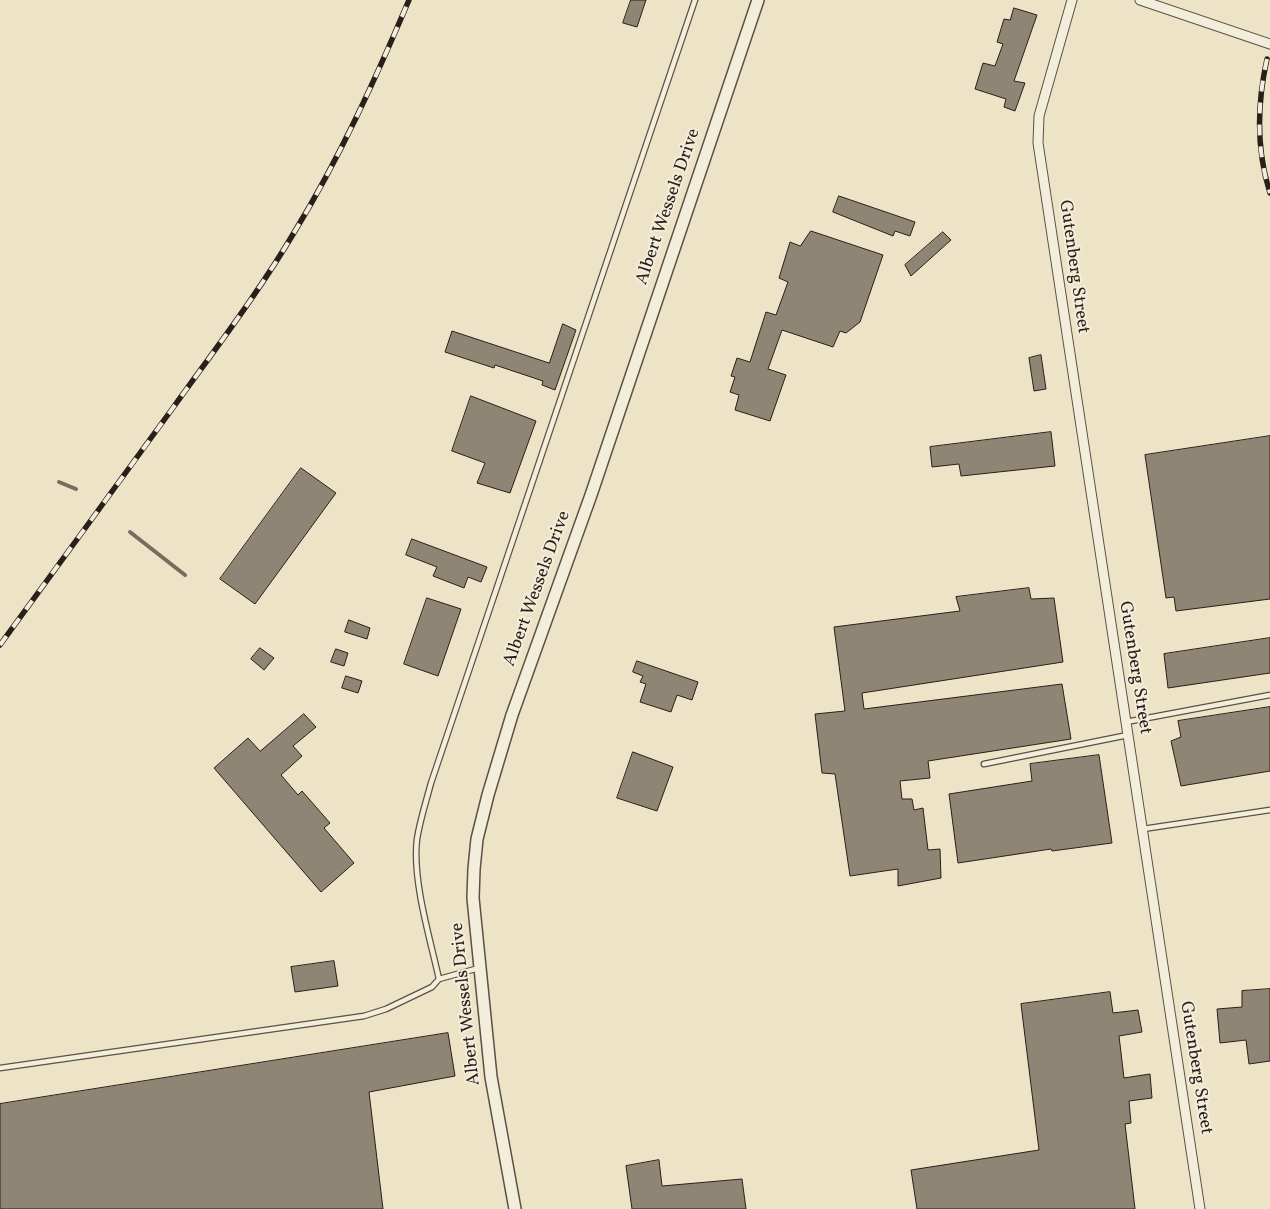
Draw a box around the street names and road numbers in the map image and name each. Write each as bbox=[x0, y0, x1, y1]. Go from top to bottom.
street label: Albert Wessels Drive bbox=[632, 126, 706, 288]
street label: Gutenberg Street bbox=[1053, 199, 1093, 335]
street label: Albert Wessels Drive bbox=[500, 508, 576, 670]
street label: Gutenberg Street bbox=[1113, 600, 1155, 736]
street label: Albert Wessels Drive bbox=[448, 922, 486, 1086]
street label: Gutenberg Street bbox=[1174, 1000, 1216, 1136]

